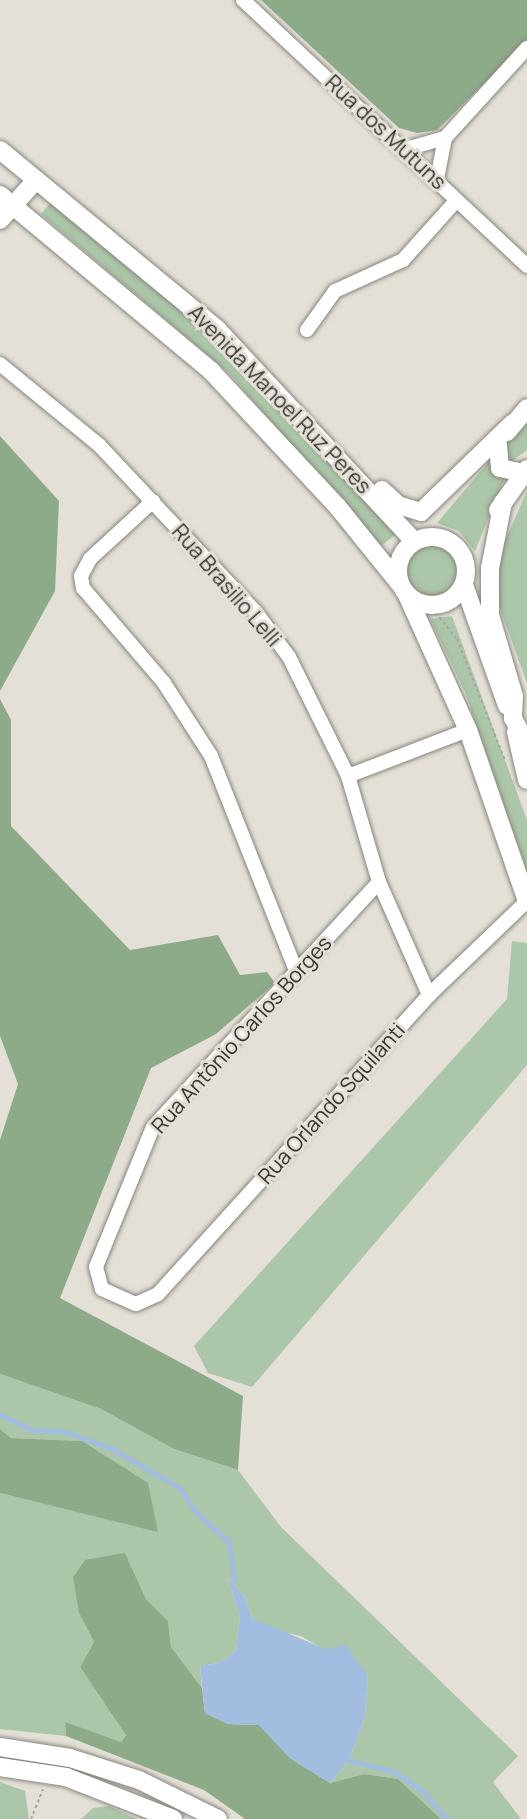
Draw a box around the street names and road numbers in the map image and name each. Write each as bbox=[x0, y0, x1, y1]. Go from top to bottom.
street label: Rua dos Mutuns bbox=[320, 70, 452, 194]
street label: Avenida Manoel Ruz Peres bbox=[183, 299, 377, 499]
street label: Rua Brasilio Lelli bbox=[167, 519, 287, 651]
street label: Rua Antônio Carlos Borges bbox=[146, 930, 336, 1138]
street label: Rua Orlando Squilanti bbox=[252, 1017, 410, 1189]

